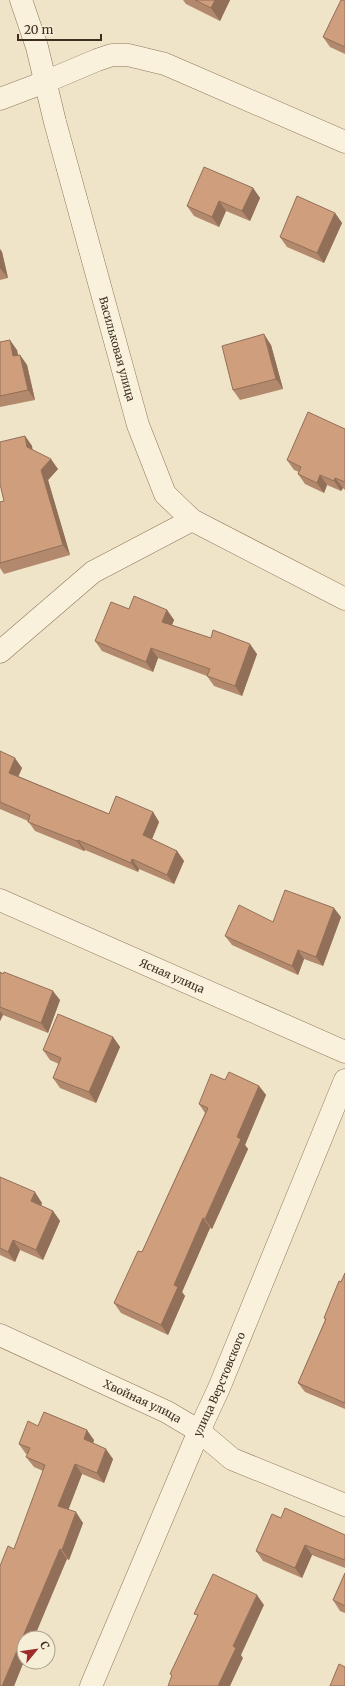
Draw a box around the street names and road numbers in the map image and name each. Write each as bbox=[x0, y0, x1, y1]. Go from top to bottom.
street label: Васильковая улица bbox=[96, 295, 138, 403]
street label: Ясная улица bbox=[137, 955, 207, 996]
street label: улица Верстовского bbox=[191, 1329, 248, 1439]
street label: Хвойная улица bbox=[101, 1377, 184, 1426]

